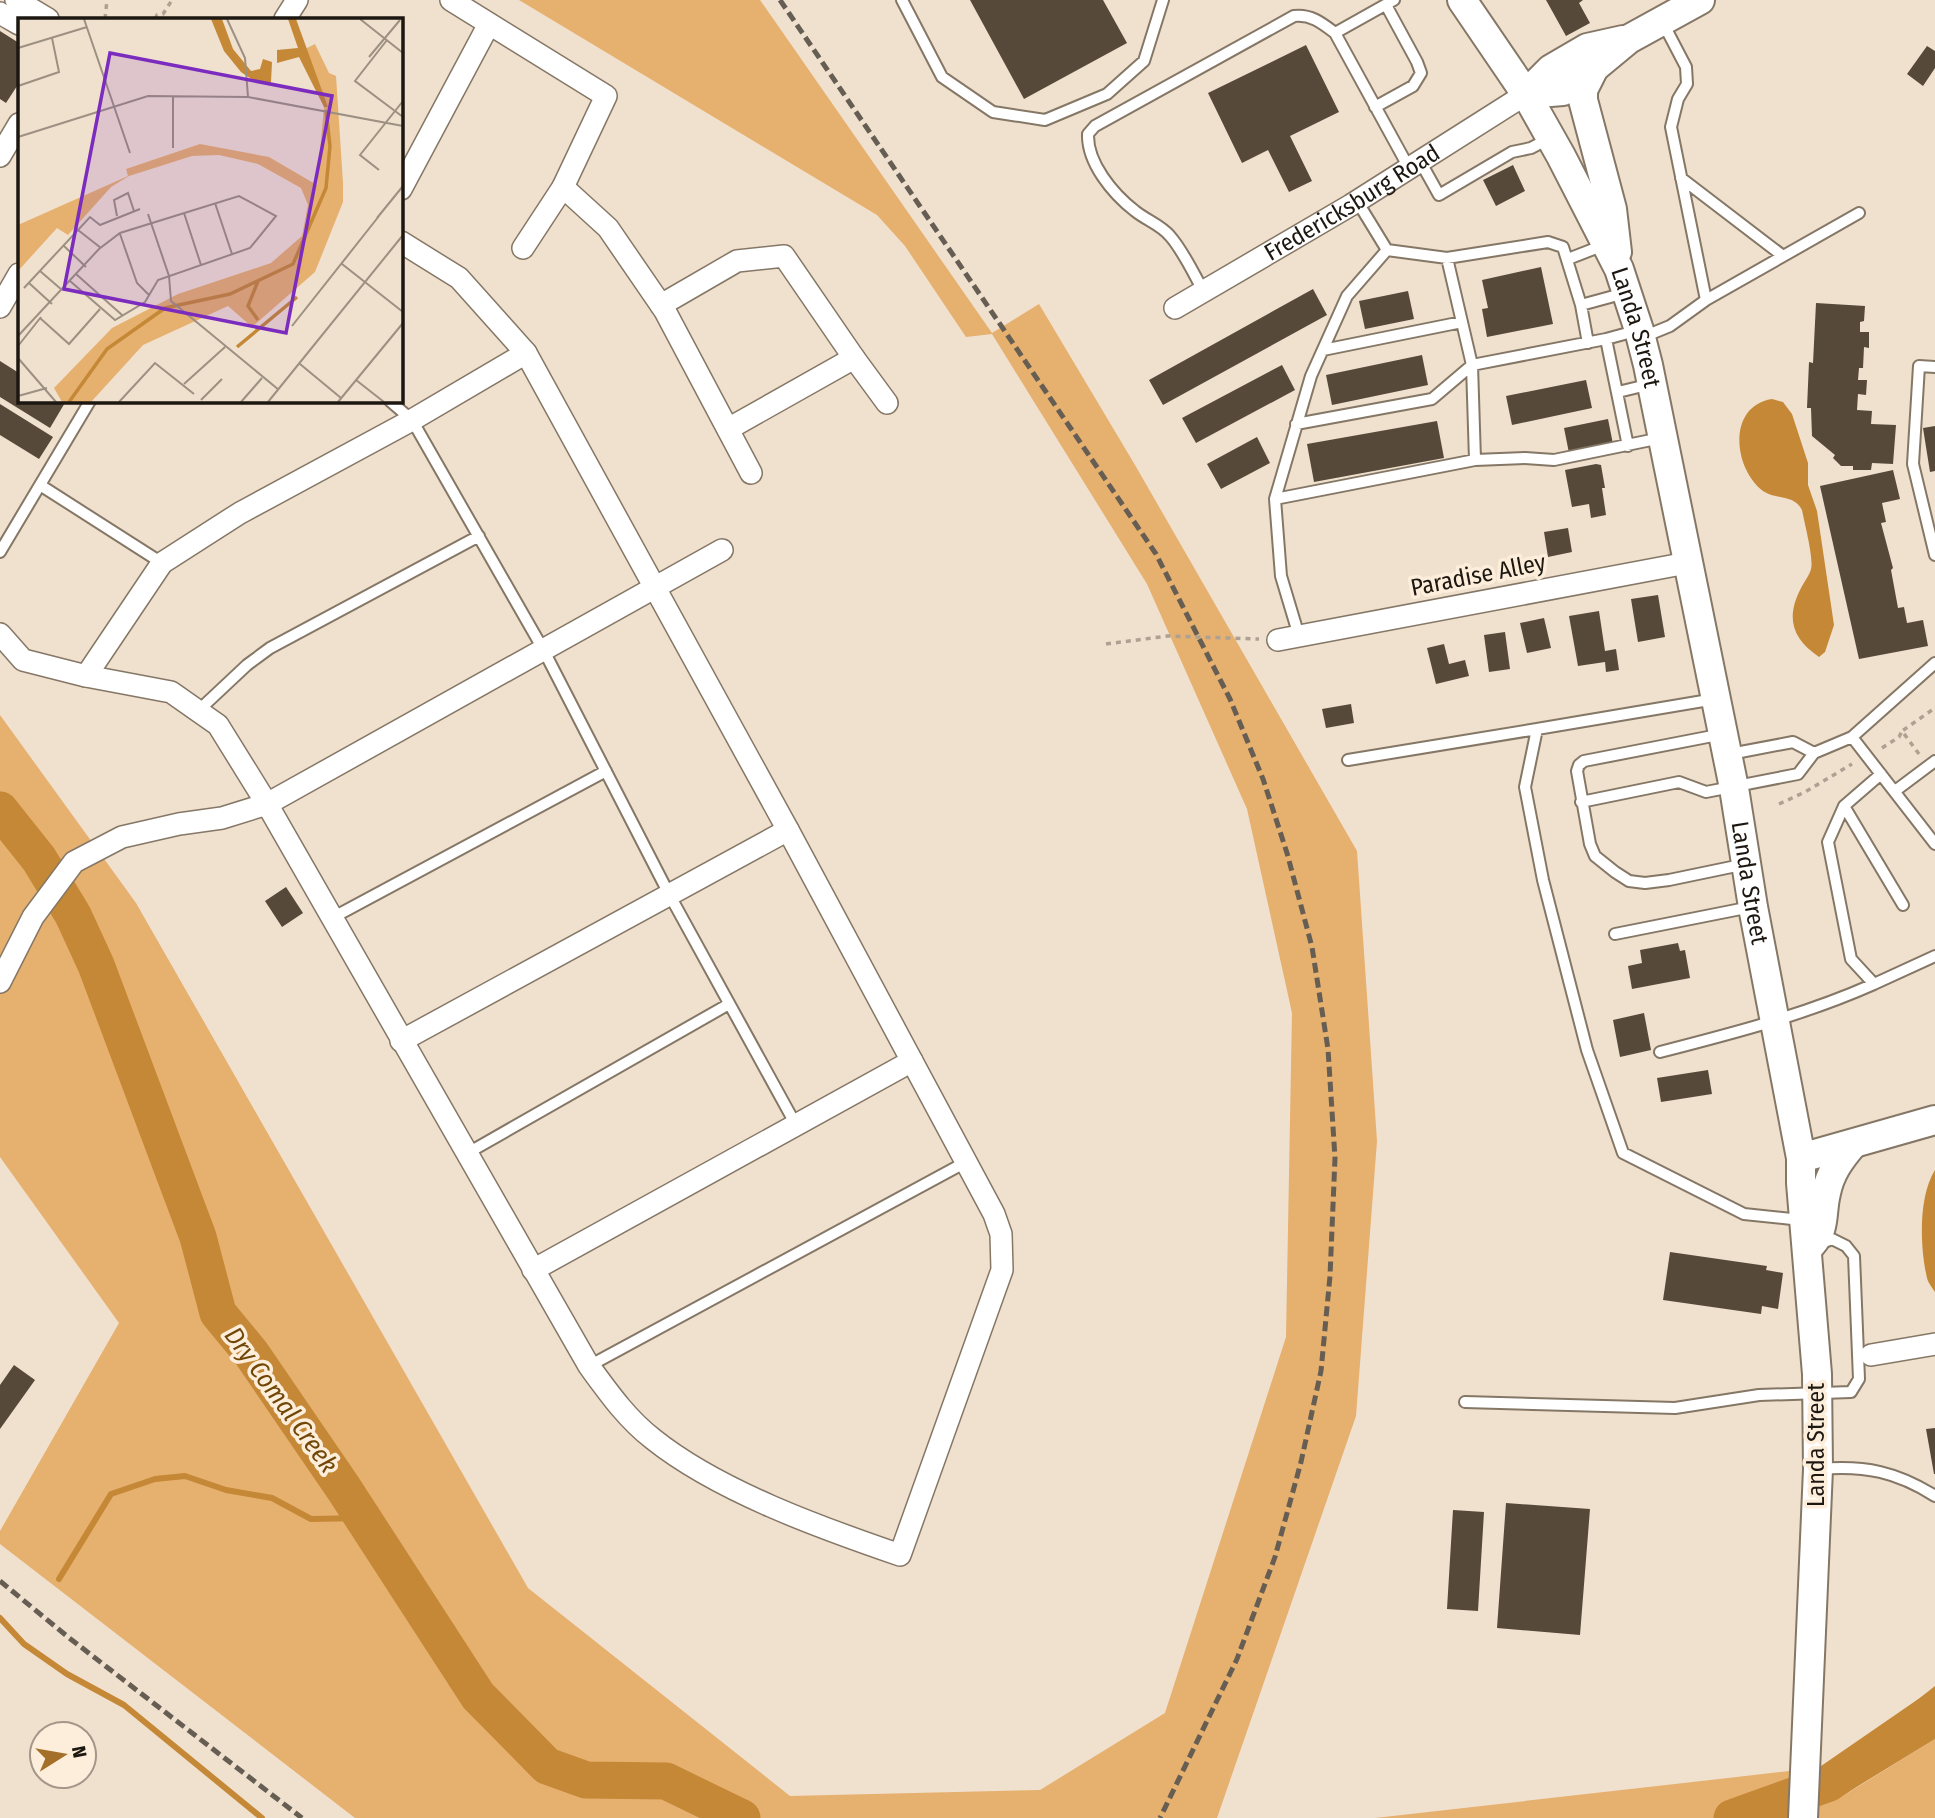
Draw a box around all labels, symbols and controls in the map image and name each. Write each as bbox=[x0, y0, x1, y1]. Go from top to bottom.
inset map bbox=[18, 18, 402, 402]
street label: Fredericksburg Road bbox=[1259, 138, 1445, 267]
street label: Landa Street bbox=[1605, 264, 1666, 390]
street label: Paradise Alley bbox=[1408, 548, 1548, 602]
street label: Landa Street bbox=[1726, 819, 1774, 947]
water label: Dry Comal Creek bbox=[218, 1321, 344, 1479]
street label: Landa Street bbox=[1802, 1383, 1830, 1507]
north arrow bbox=[28, 1720, 98, 1790]
text: N bbox=[67, 1744, 92, 1760]

